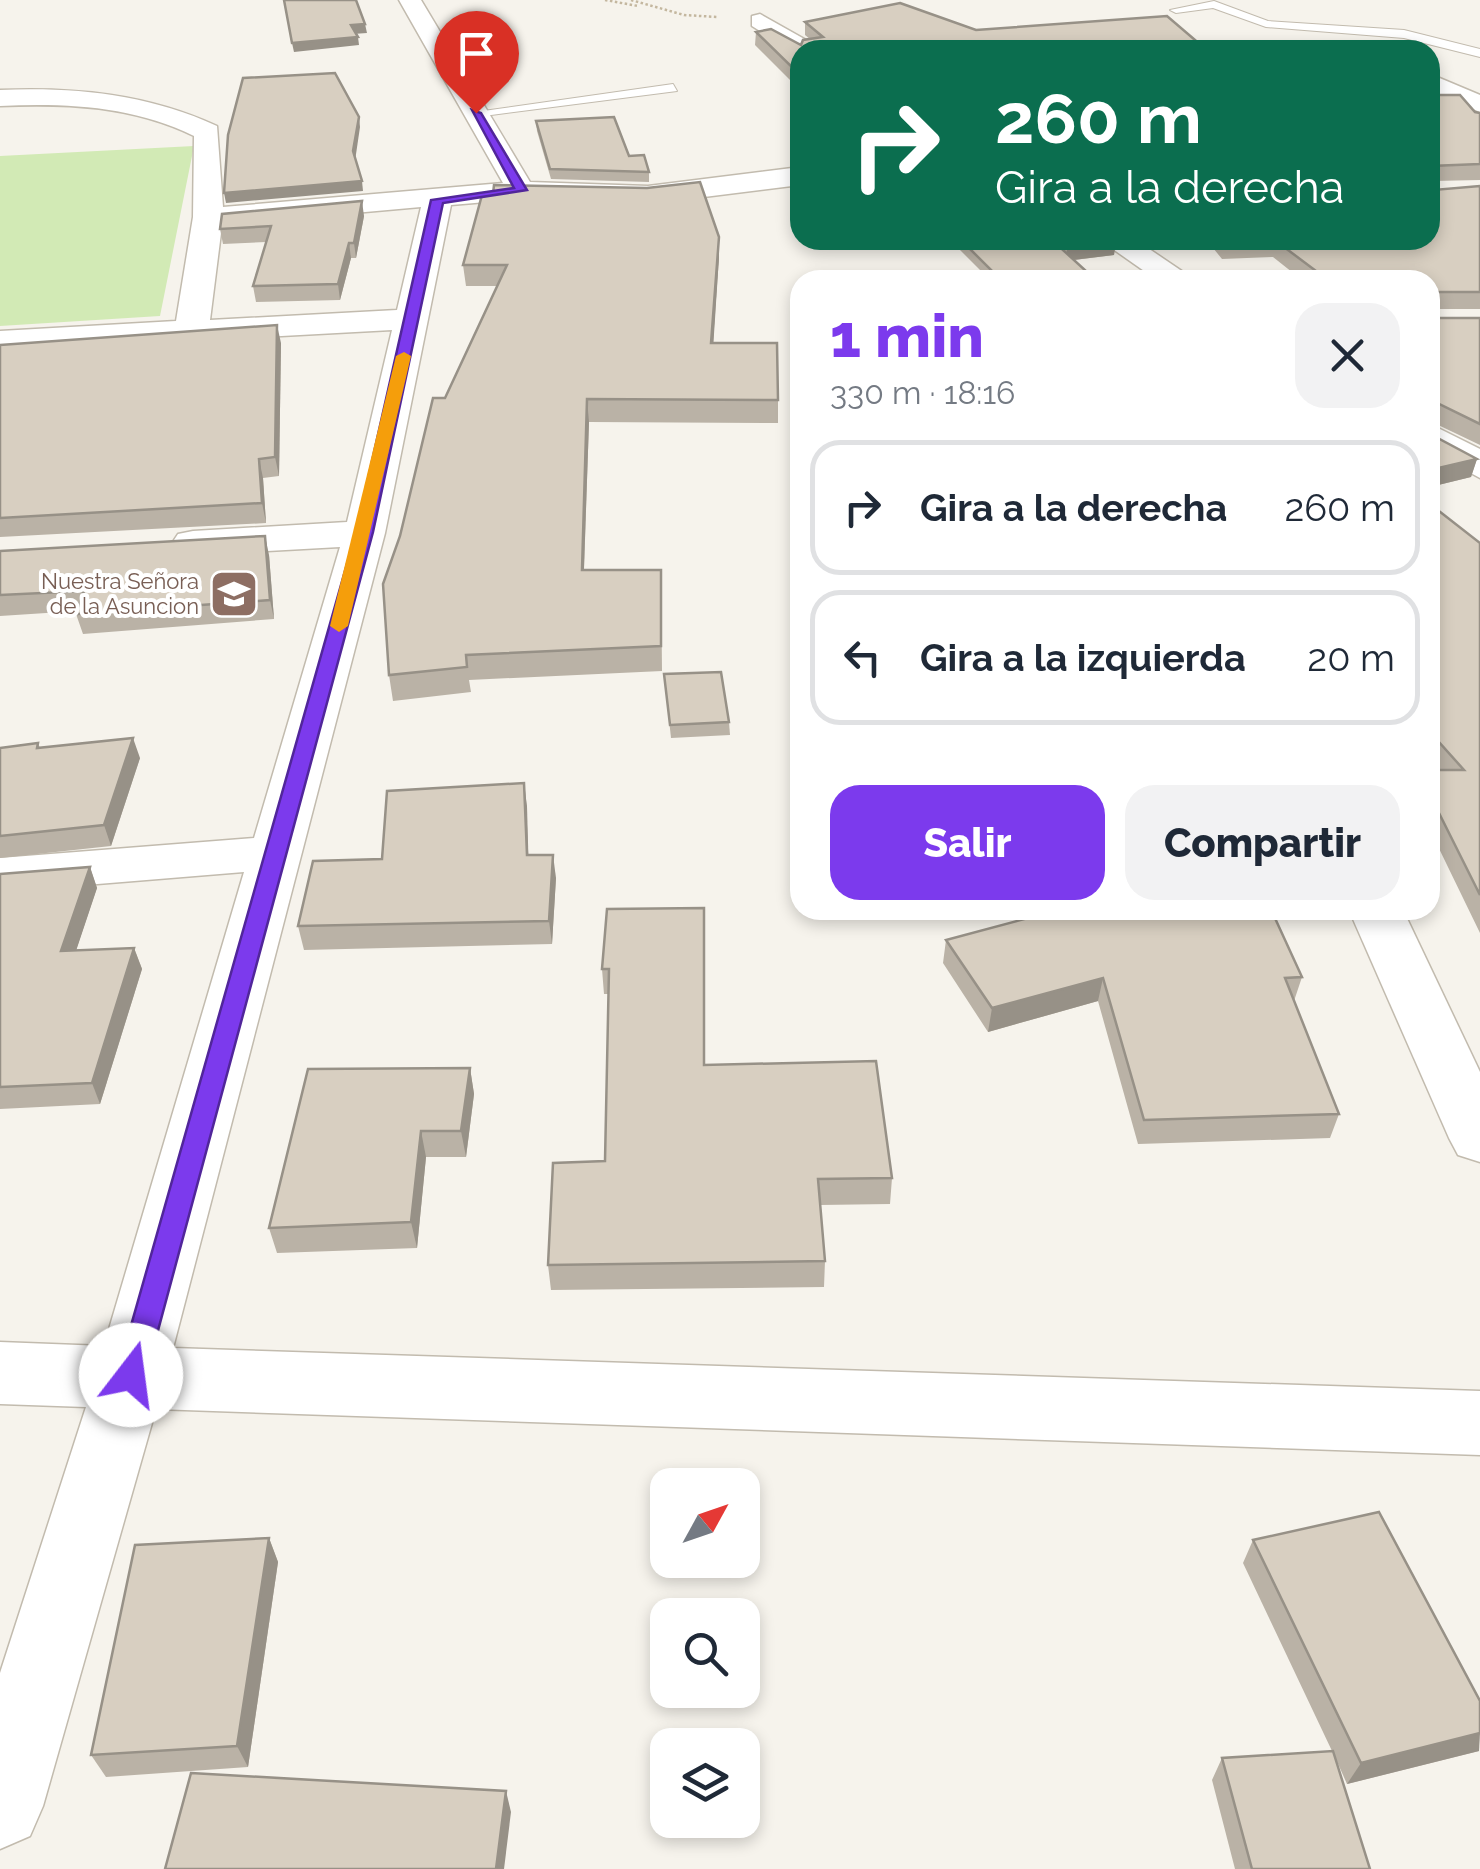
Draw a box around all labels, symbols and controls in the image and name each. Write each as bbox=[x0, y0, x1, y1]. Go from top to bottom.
pin bbox=[434, 11, 519, 114]
icon: arrive bbox=[449, 26, 504, 81]
text: 260 m bbox=[995, 77, 1202, 159]
icon: right bbox=[830, 80, 960, 210]
text: Gira a la derecha bbox=[995, 161, 1344, 214]
text: 1 min bbox=[830, 301, 984, 371]
button: close bbox=[1295, 303, 1400, 408]
text: 330 m · 18:16 bbox=[830, 374, 1015, 411]
icon: right bbox=[835, 480, 890, 535]
text: Gira a la derecha bbox=[920, 485, 1227, 530]
text: 260 m bbox=[1284, 485, 1395, 530]
place label: Nuestra Señora de la Asuncion bbox=[41, 568, 199, 619]
school or university icon: Nuestra Señora de la Asuncion bbox=[208, 568, 260, 620]
icon: left bbox=[835, 630, 890, 685]
text: Gira a la izquierda bbox=[920, 635, 1246, 680]
text: 20 m bbox=[1307, 635, 1395, 680]
button: Salir bbox=[830, 785, 1105, 900]
button: Compartir bbox=[1125, 785, 1400, 900]
position arrow bbox=[79, 1323, 183, 1427]
north arrow bbox=[650, 1468, 760, 1578]
map controls bbox=[650, 1468, 760, 1838]
button: search bbox=[650, 1598, 760, 1708]
button: layers bbox=[650, 1728, 760, 1838]

